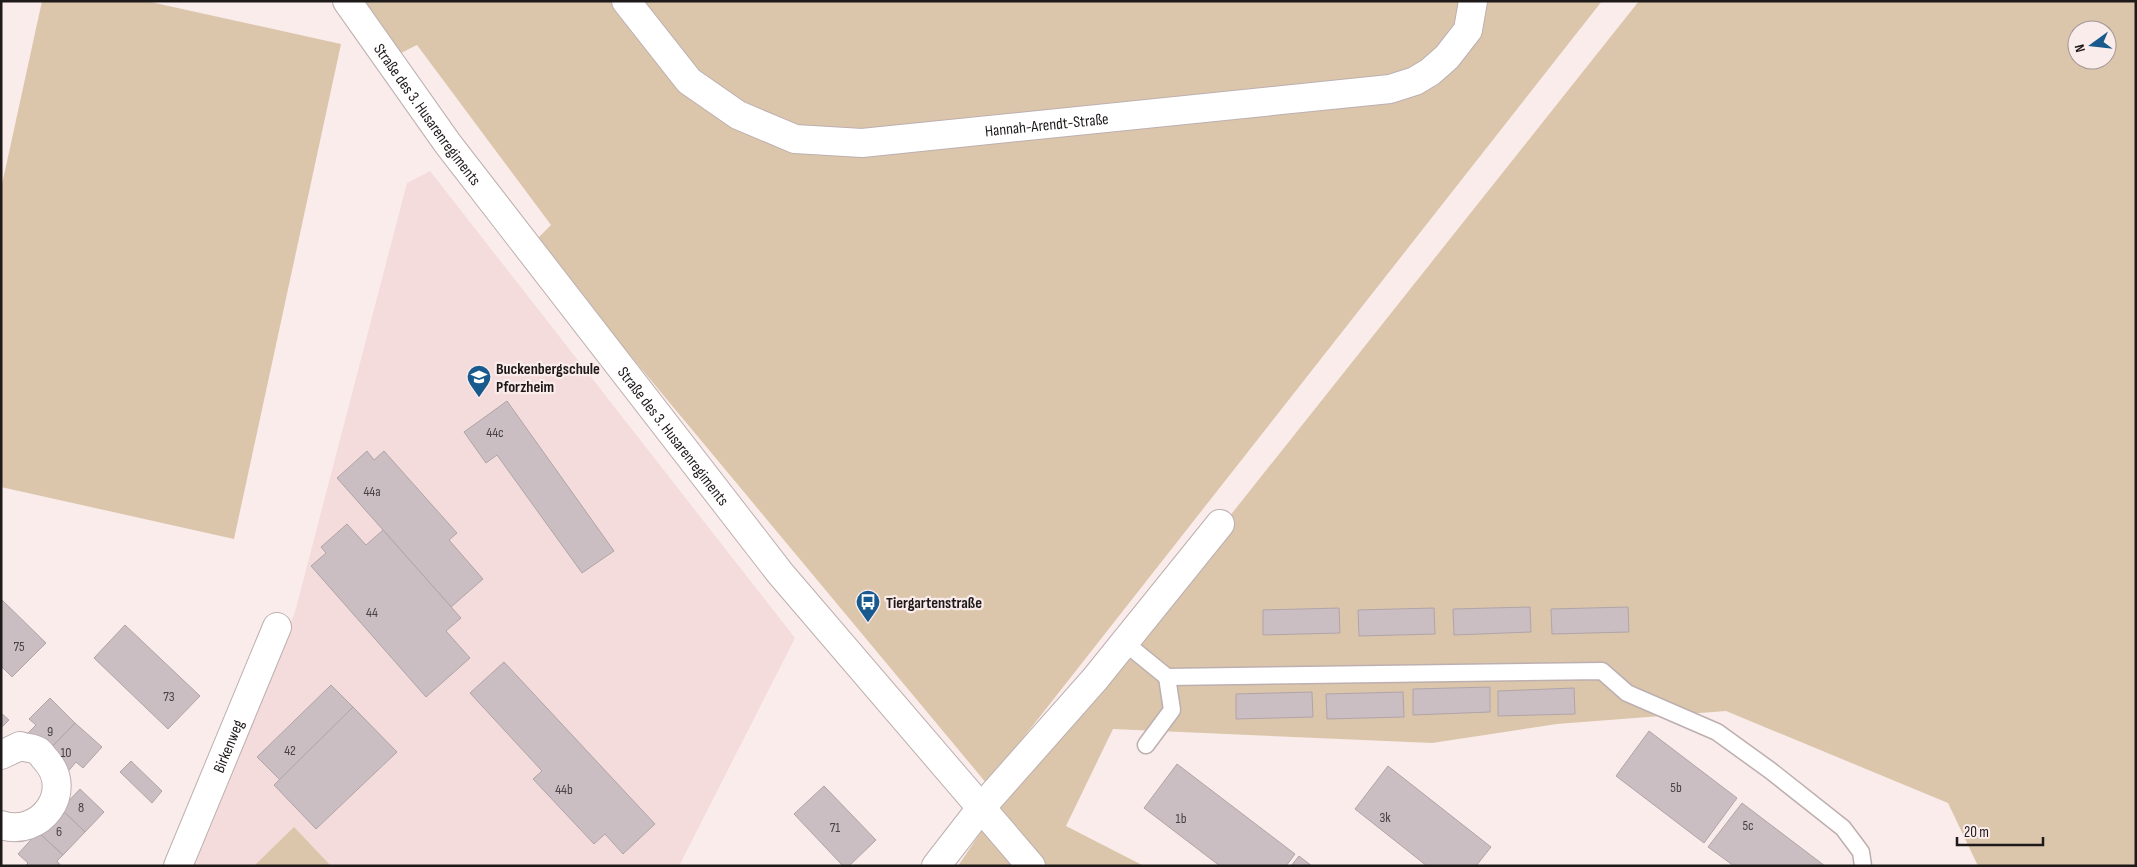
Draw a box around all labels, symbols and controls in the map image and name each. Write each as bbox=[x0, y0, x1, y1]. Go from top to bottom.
north arrow bbox=[2067, 20, 2117, 70]
street label: Straße des 3. Husarenregiments bbox=[369, 40, 485, 190]
text: N bbox=[2071, 42, 2089, 54]
street label: Hannah-Arendt-Straße bbox=[984, 110, 1110, 141]
place label: Buckenbergschule Pforzheim bbox=[496, 360, 600, 397]
street label: Straße des 3. Husarenregiments bbox=[613, 363, 732, 510]
school or university icon: Buckenbergschule Pforzheim bbox=[466, 364, 492, 398]
house number: 44c bbox=[486, 424, 504, 441]
house number: 44a bbox=[363, 483, 381, 500]
bus stop icon: Tiergartenstraße bbox=[855, 589, 881, 623]
place label: Tiergartenstraße bbox=[886, 594, 982, 613]
house number: 44 bbox=[366, 604, 378, 621]
house number: 75 bbox=[13, 638, 25, 655]
house number: 73 bbox=[163, 688, 175, 705]
street label: Birkenweg bbox=[210, 717, 249, 776]
house number: 9 bbox=[47, 723, 53, 740]
house number: 42 bbox=[284, 742, 296, 759]
house number: 10 bbox=[60, 744, 72, 761]
house number: 5b bbox=[1670, 779, 1682, 796]
house number: 44b bbox=[555, 781, 573, 798]
house number: 8 bbox=[78, 799, 84, 816]
house number: 3k bbox=[1379, 809, 1391, 826]
house number: 1b bbox=[1176, 810, 1187, 827]
scale bar bbox=[1957, 814, 2043, 846]
house number: 5c bbox=[1742, 817, 1754, 834]
house number: 71 bbox=[830, 819, 840, 836]
house number: 6 bbox=[56, 823, 62, 840]
text: 20 m bbox=[1964, 823, 1989, 842]

